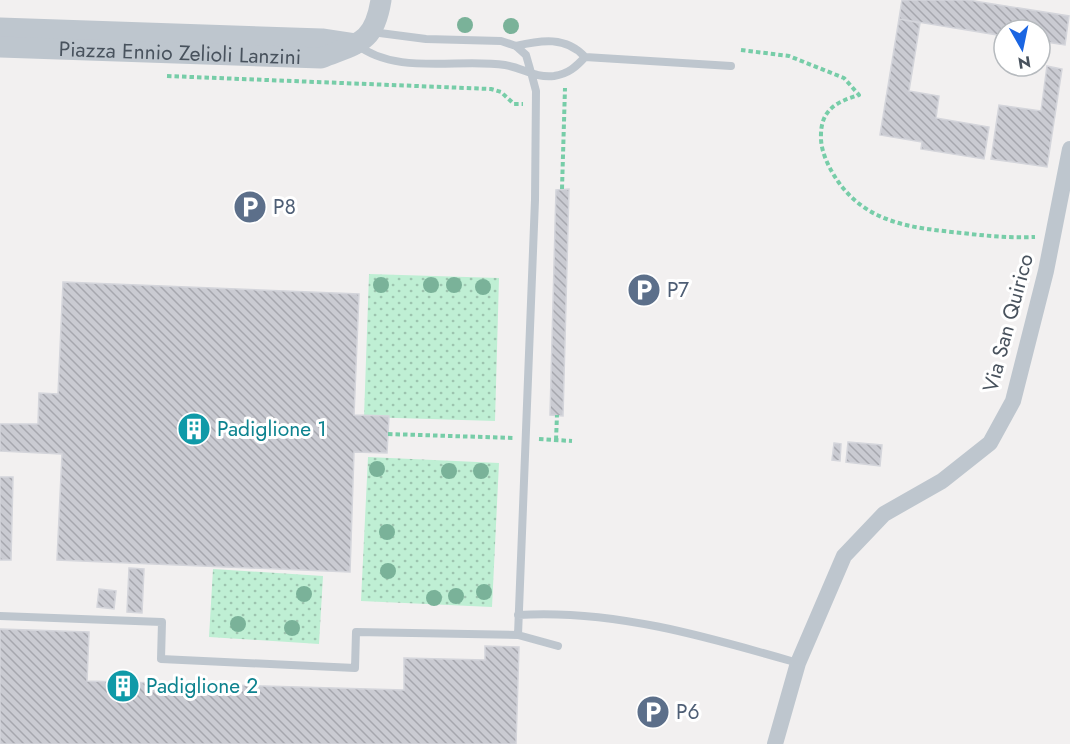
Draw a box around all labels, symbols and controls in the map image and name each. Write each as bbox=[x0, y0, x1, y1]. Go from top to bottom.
north arrow bbox=[992, 18, 1052, 78]
street label: Piazza Ennio Zelioli Lanzini bbox=[58, 34, 302, 72]
text: N bbox=[1016, 50, 1032, 75]
parking icon: P8 bbox=[232, 189, 268, 225]
place label: P8 bbox=[273, 192, 296, 222]
street label: Via San Quirico bbox=[975, 251, 1041, 395]
parking icon: P7 bbox=[626, 272, 662, 308]
place label: P7 bbox=[667, 275, 689, 305]
building icon: Padiglione 1 bbox=[176, 411, 212, 447]
place label: Padiglione 1 bbox=[217, 414, 327, 444]
building icon: Padiglione 2 bbox=[105, 668, 141, 704]
place label: Padiglione 2 bbox=[146, 671, 258, 701]
parking icon: P6 bbox=[635, 694, 671, 730]
place label: P6 bbox=[676, 697, 700, 727]

